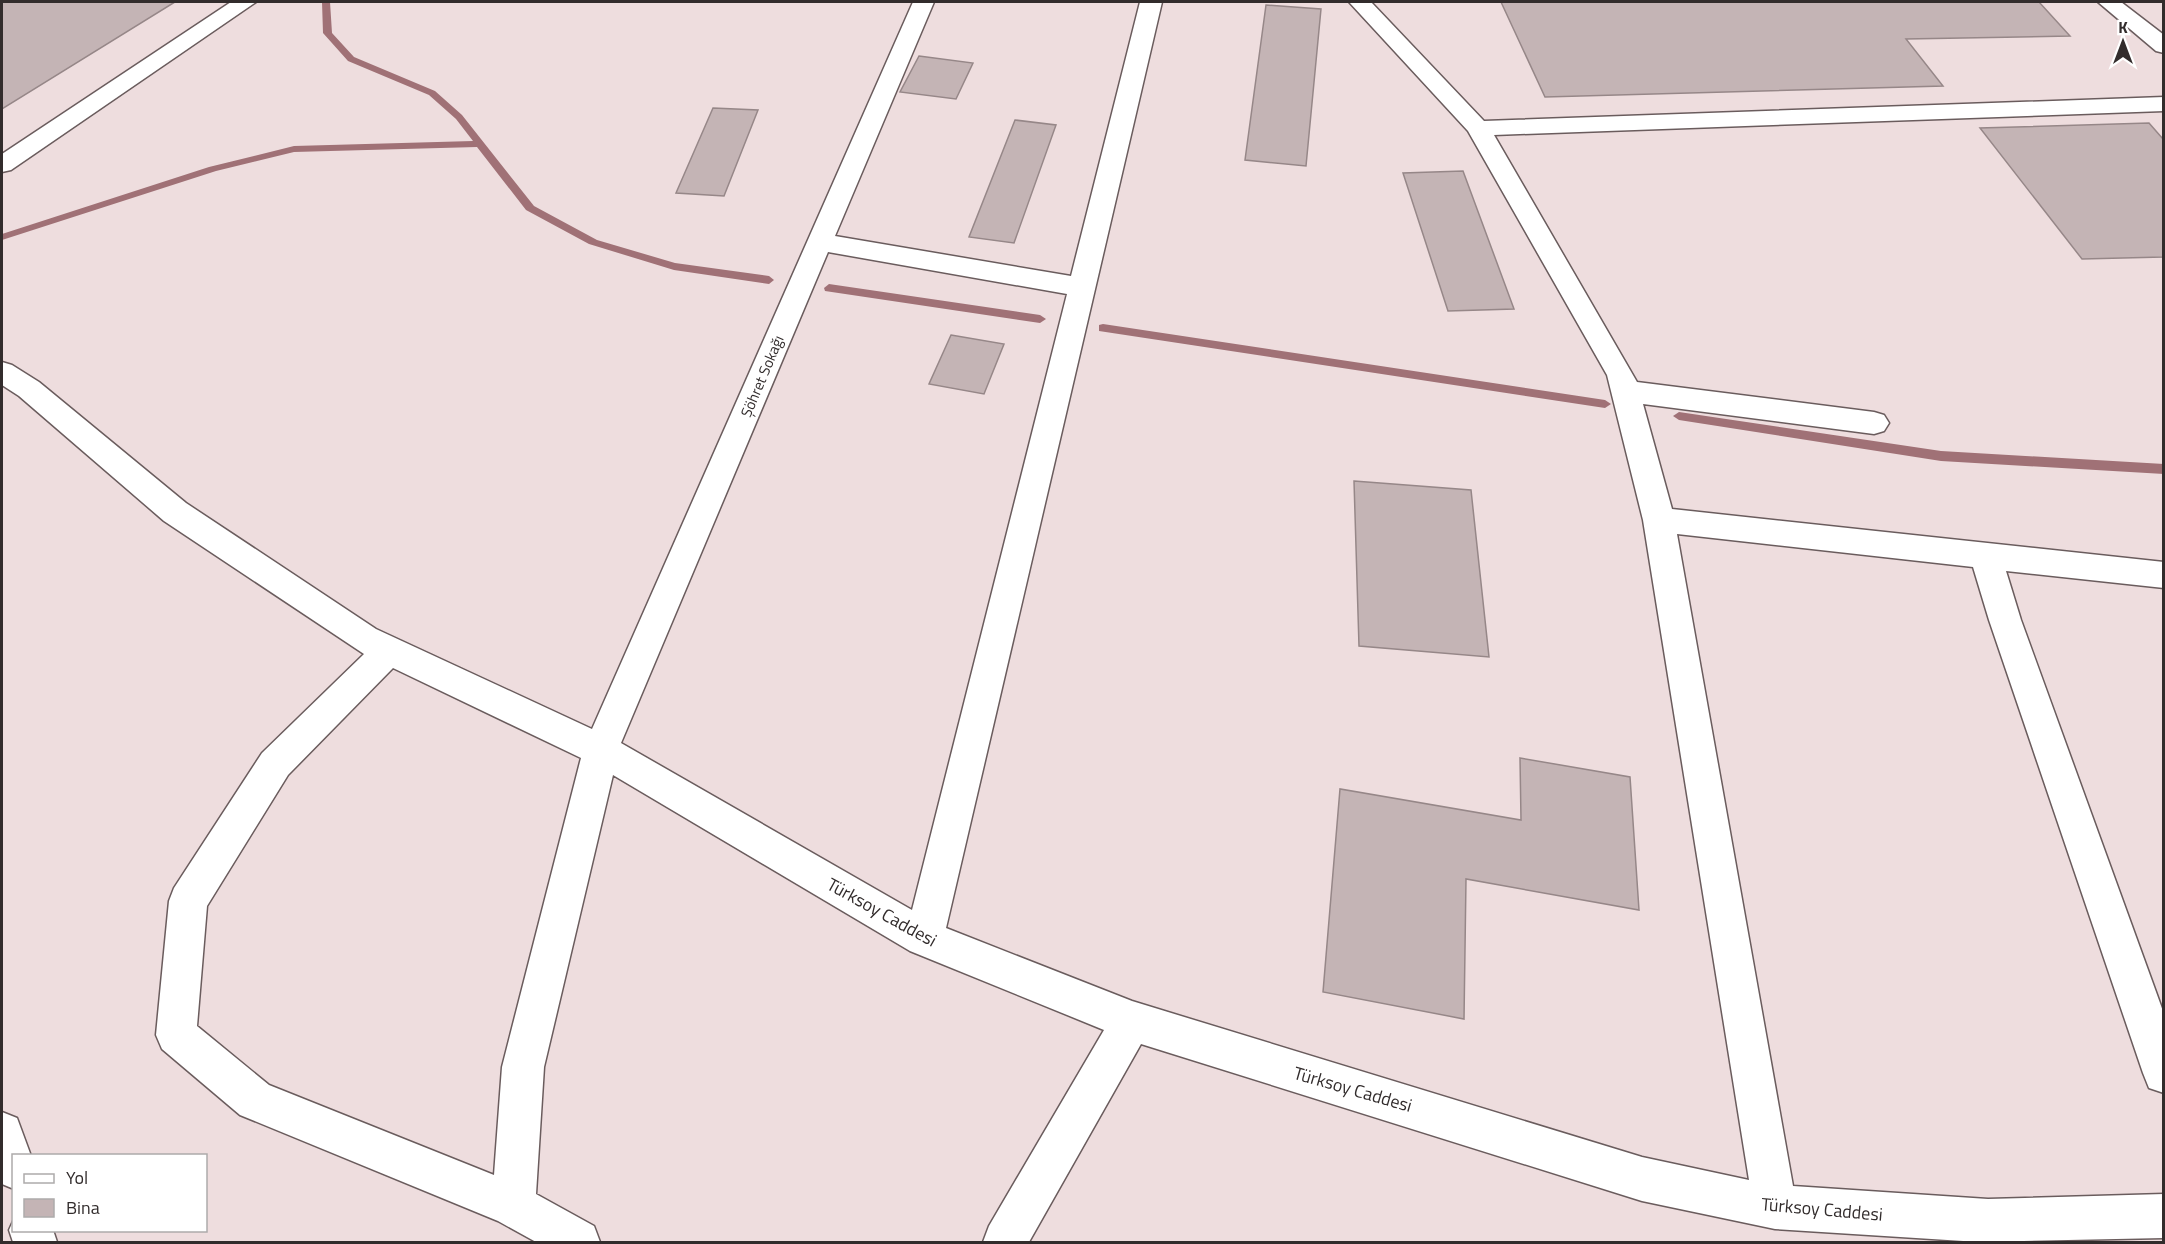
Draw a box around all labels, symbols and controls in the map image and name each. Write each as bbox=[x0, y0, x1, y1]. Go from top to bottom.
north arrow bbox=[2093, 12, 2153, 72]
text: K bbox=[2118, 15, 2128, 39]
street label: Şöhret Sokağı bbox=[734, 331, 790, 421]
street label: Türksoy Caddesi bbox=[822, 871, 942, 953]
street label: Türksoy Caddesi bbox=[1291, 1059, 1415, 1119]
legend bbox=[12, 1154, 207, 1232]
text: Yol bbox=[66, 1164, 88, 1191]
street label: Türksoy Caddesi bbox=[1760, 1190, 1884, 1228]
text: Bina bbox=[66, 1194, 100, 1221]

